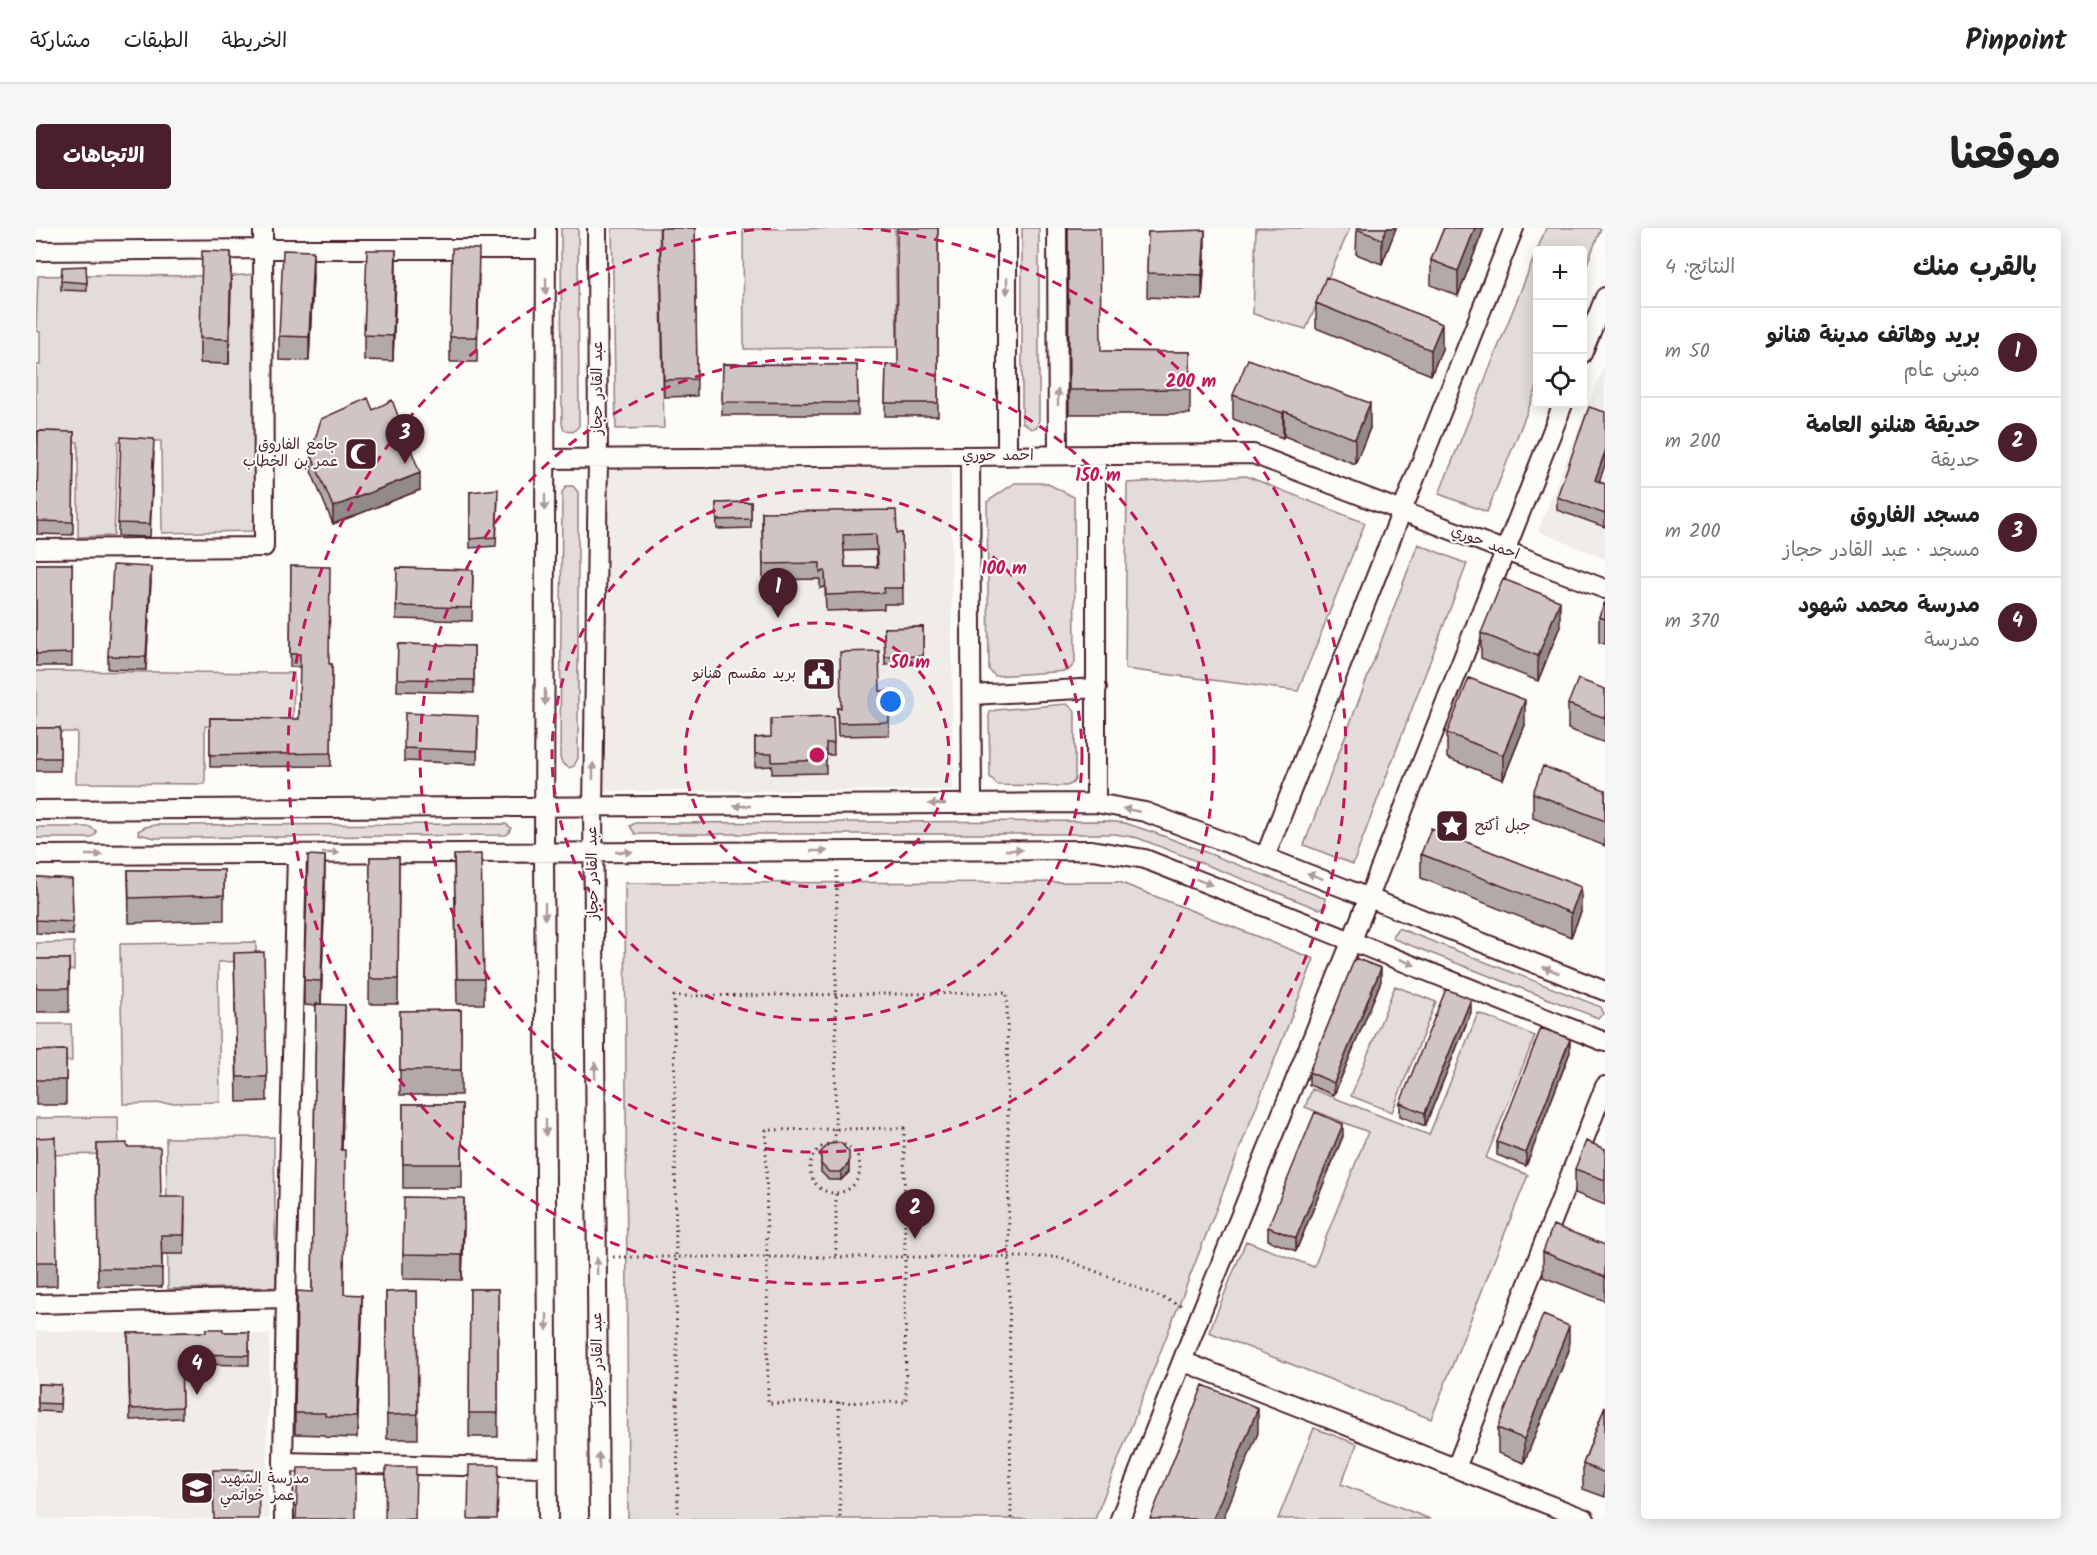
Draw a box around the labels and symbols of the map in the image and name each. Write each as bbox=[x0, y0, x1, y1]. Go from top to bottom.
one-way arrow bbox=[541, 277, 551, 296]
one-way arrow bbox=[1002, 277, 1012, 296]
street label: عبد القادر حجاز bbox=[586, 341, 610, 436]
text: 200 m bbox=[1166, 368, 1217, 397]
one-way arrow bbox=[1053, 387, 1063, 406]
pin: 3 bbox=[386, 414, 424, 464]
place label: جامع الفاروق عمر بن الخطاب bbox=[243, 433, 338, 474]
mosque icon: جامع الفاروق عمر بن الخطاب bbox=[343, 436, 379, 472]
street label: احمد حوري bbox=[962, 444, 1034, 468]
text: 150 m bbox=[1075, 462, 1121, 491]
one-way arrow bbox=[540, 493, 550, 512]
street label: احمد حوري bbox=[1447, 519, 1523, 567]
text: 100 m bbox=[981, 555, 1027, 584]
pin: 1 bbox=[758, 568, 798, 618]
text: 50 m bbox=[889, 649, 930, 678]
public building icon: بريد مقسم هنانو bbox=[801, 656, 837, 692]
place label: بريد مقسم هنانو bbox=[692, 662, 796, 686]
your location bbox=[876, 687, 905, 716]
one-way arrow bbox=[540, 688, 550, 707]
centre of rings bbox=[807, 745, 827, 765]
one-way arrow bbox=[588, 761, 598, 780]
one-way arrow bbox=[928, 799, 947, 809]
one-way arrow bbox=[733, 801, 752, 811]
one-way arrow bbox=[1122, 805, 1141, 814]
place icon: جبل أكتح bbox=[1434, 808, 1470, 844]
place label: جبل أكتح bbox=[1475, 814, 1531, 838]
street label: عبد القادر حجاز bbox=[580, 826, 606, 921]
one-way arrow bbox=[1004, 845, 1023, 855]
one-way arrow bbox=[809, 846, 828, 856]
one-way arrow bbox=[614, 847, 633, 857]
one-way arrow bbox=[322, 848, 341, 858]
one-way arrow bbox=[85, 850, 104, 860]
one-way arrow bbox=[1305, 871, 1323, 881]
one-way arrow bbox=[1195, 877, 1213, 887]
one-way arrow bbox=[540, 901, 550, 920]
one-way arrow bbox=[1398, 957, 1416, 967]
one-way arrow bbox=[1541, 965, 1559, 975]
one-way arrow bbox=[590, 1061, 600, 1080]
one-way arrow bbox=[541, 1117, 551, 1136]
pin: 2 bbox=[896, 1190, 934, 1239]
one-way arrow bbox=[592, 1256, 602, 1275]
one-way arrow bbox=[542, 1312, 552, 1331]
street label: عبد القادر حجاز bbox=[585, 1312, 611, 1407]
pin: 4 bbox=[178, 1346, 216, 1395]
one-way arrow bbox=[594, 1451, 604, 1470]
place label: مدرسة الشهيد عمر خواتمي bbox=[220, 1467, 309, 1508]
school or university icon: مدرسة الشهيد عمر خواتمي bbox=[179, 1470, 215, 1506]

